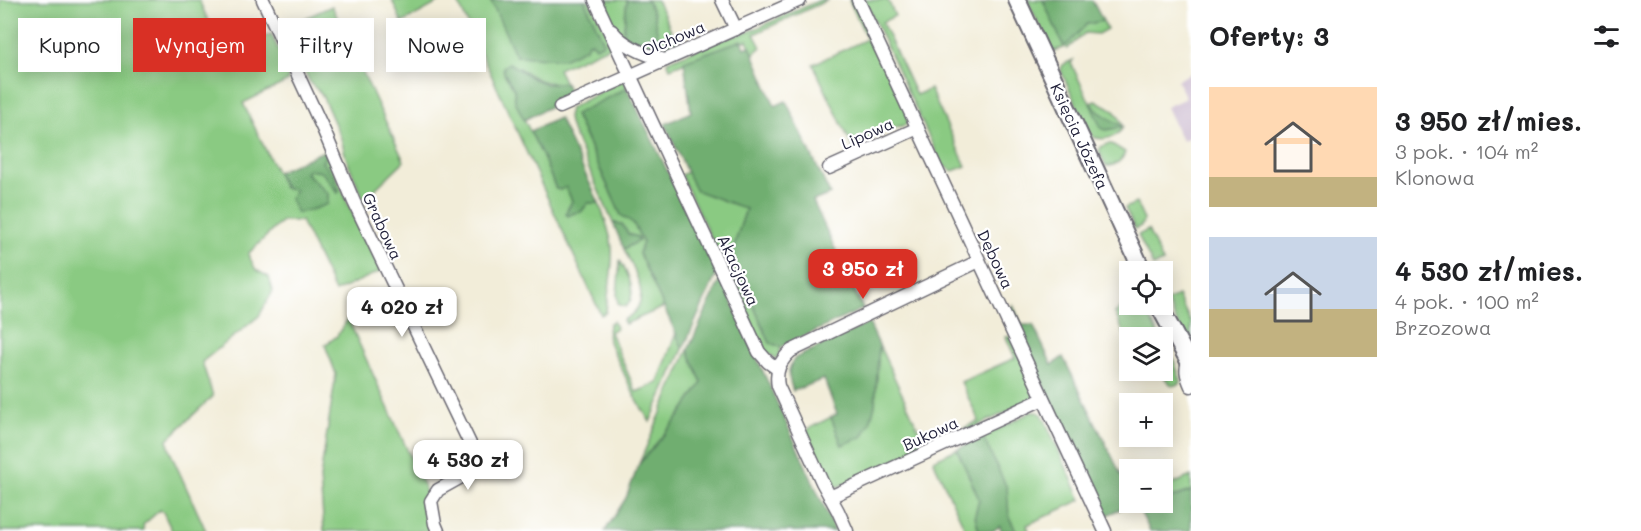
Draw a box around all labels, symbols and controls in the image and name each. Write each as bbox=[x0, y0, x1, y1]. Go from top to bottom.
street label: Olchowa bbox=[638, 15, 708, 61]
chip: Kupno bbox=[18, 18, 121, 72]
chip: Wynajem bbox=[133, 18, 266, 72]
chip: Filtry bbox=[278, 18, 374, 72]
chip: Nowe bbox=[386, 18, 486, 72]
text: Oferty: 3 bbox=[1209, 19, 1329, 53]
icon: filters bbox=[1590, 20, 1623, 53]
street label: Księcia Józefa bbox=[1046, 79, 1114, 193]
text: 3 950 zł/mies. bbox=[1395, 104, 1582, 138]
icon: home bbox=[1257, 111, 1329, 183]
street label: Lipowa bbox=[838, 112, 896, 154]
text: 3 pok. · 104 m² bbox=[1395, 138, 1538, 164]
text: Klonowa bbox=[1395, 164, 1475, 190]
street label: Grabowa bbox=[358, 189, 408, 263]
street label: Dębowa bbox=[973, 226, 1019, 292]
street label: Akacjowa bbox=[713, 231, 765, 309]
pin: 3 950 zł bbox=[801, 249, 925, 300]
text: 4 530 zł/mies. bbox=[1395, 254, 1583, 288]
text: 3 950 zł bbox=[822, 255, 904, 281]
map controls bbox=[1119, 261, 1173, 513]
button: locate bbox=[1119, 261, 1173, 315]
icon: home bbox=[1257, 261, 1329, 333]
pin: 4 020 zł bbox=[340, 287, 464, 338]
text: 4 pok. · 100 m² bbox=[1395, 288, 1539, 314]
text: 4 020 zł bbox=[361, 293, 443, 319]
text: Brzozowa bbox=[1395, 314, 1491, 340]
button: layers bbox=[1119, 327, 1173, 381]
button: + bbox=[1119, 393, 1173, 447]
street label: Bukowa bbox=[899, 411, 961, 455]
pin: 4 530 zł bbox=[406, 440, 530, 491]
text: 4 530 zł bbox=[427, 446, 509, 472]
button: − bbox=[1119, 459, 1173, 513]

